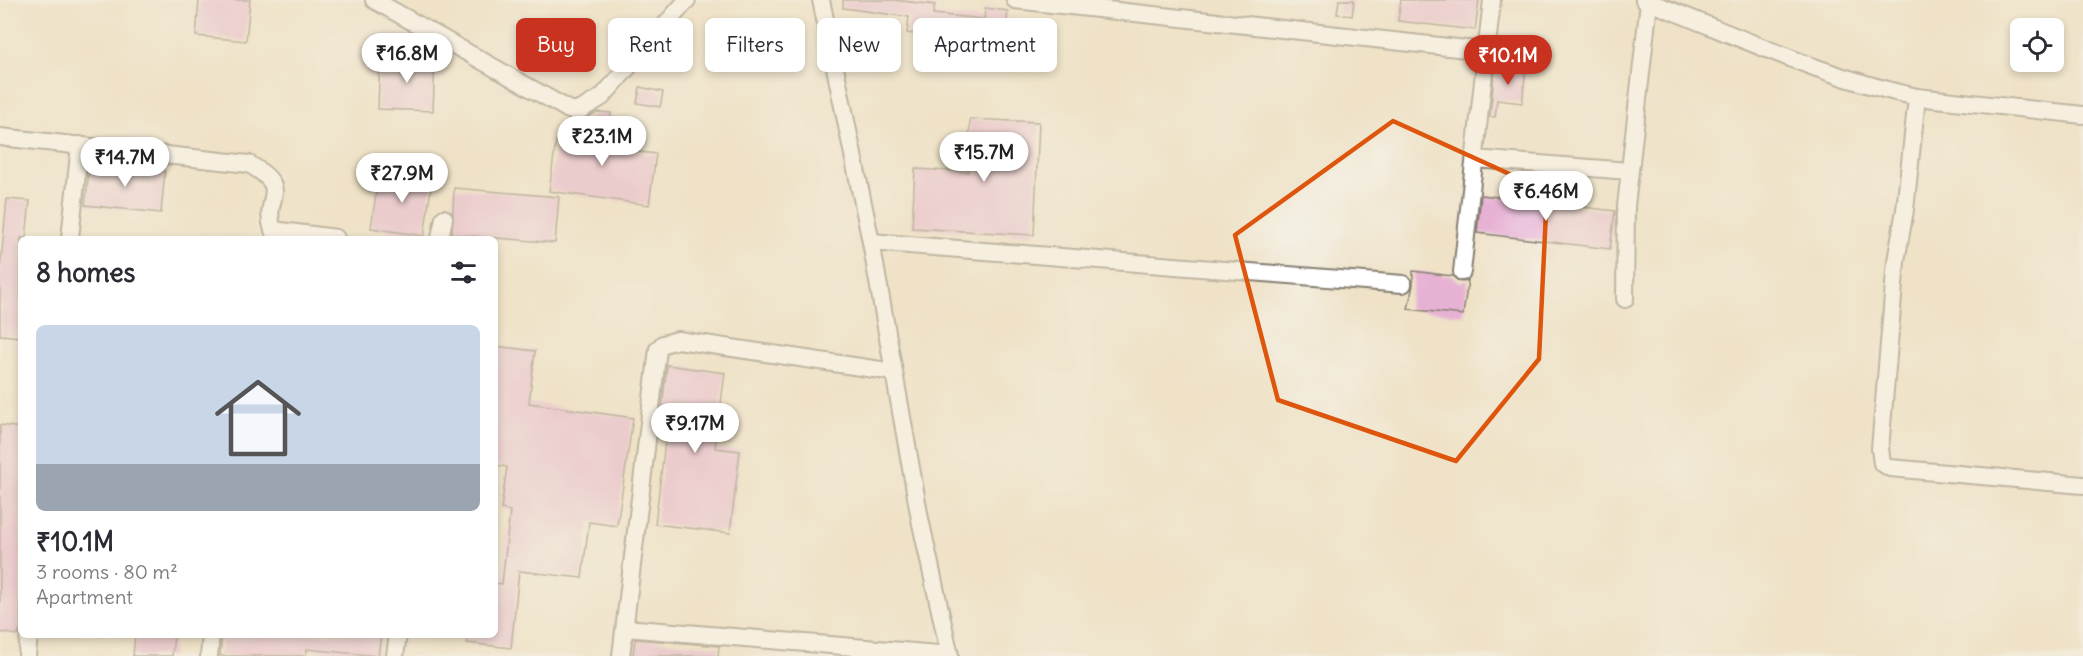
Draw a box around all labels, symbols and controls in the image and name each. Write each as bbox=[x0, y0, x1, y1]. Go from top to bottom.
chip: Buy bbox=[516, 18, 596, 72]
chip: Rent bbox=[608, 18, 693, 72]
chip: Filters bbox=[705, 18, 805, 72]
chip: New bbox=[817, 18, 901, 72]
chip: Apartment bbox=[913, 18, 1057, 72]
map controls bbox=[2010, 18, 2064, 72]
button: locate bbox=[2010, 18, 2064, 72]
pin: ₹16.8M bbox=[358, 33, 456, 84]
pin: ₹10.1M bbox=[1459, 35, 1557, 86]
text: ₹16.8M bbox=[376, 40, 438, 65]
text: ₹10.1M bbox=[1478, 42, 1538, 67]
pin: ₹23.1M bbox=[553, 116, 651, 167]
text: ₹23.1M bbox=[571, 123, 633, 148]
pin: ₹15.7M bbox=[935, 132, 1033, 183]
pin: ₹14.7M bbox=[76, 137, 174, 188]
text: ₹15.7M bbox=[953, 139, 1015, 164]
text: ₹14.7M bbox=[94, 144, 156, 169]
pin: ₹27.9M bbox=[353, 153, 451, 204]
text: ₹27.9M bbox=[370, 160, 434, 185]
pin: ₹6.46M bbox=[1497, 171, 1595, 222]
text: ₹6.46M bbox=[1513, 178, 1579, 203]
text: 8 homes bbox=[36, 256, 135, 289]
icon: filters bbox=[447, 256, 480, 289]
icon: home bbox=[204, 364, 312, 472]
pin: ₹9.17M bbox=[646, 403, 744, 454]
text: ₹9.17M bbox=[665, 410, 725, 435]
text: ₹10.1M bbox=[36, 525, 114, 558]
text: 3 rooms · 80 m² bbox=[36, 559, 178, 584]
text: Apartment bbox=[36, 584, 133, 609]

